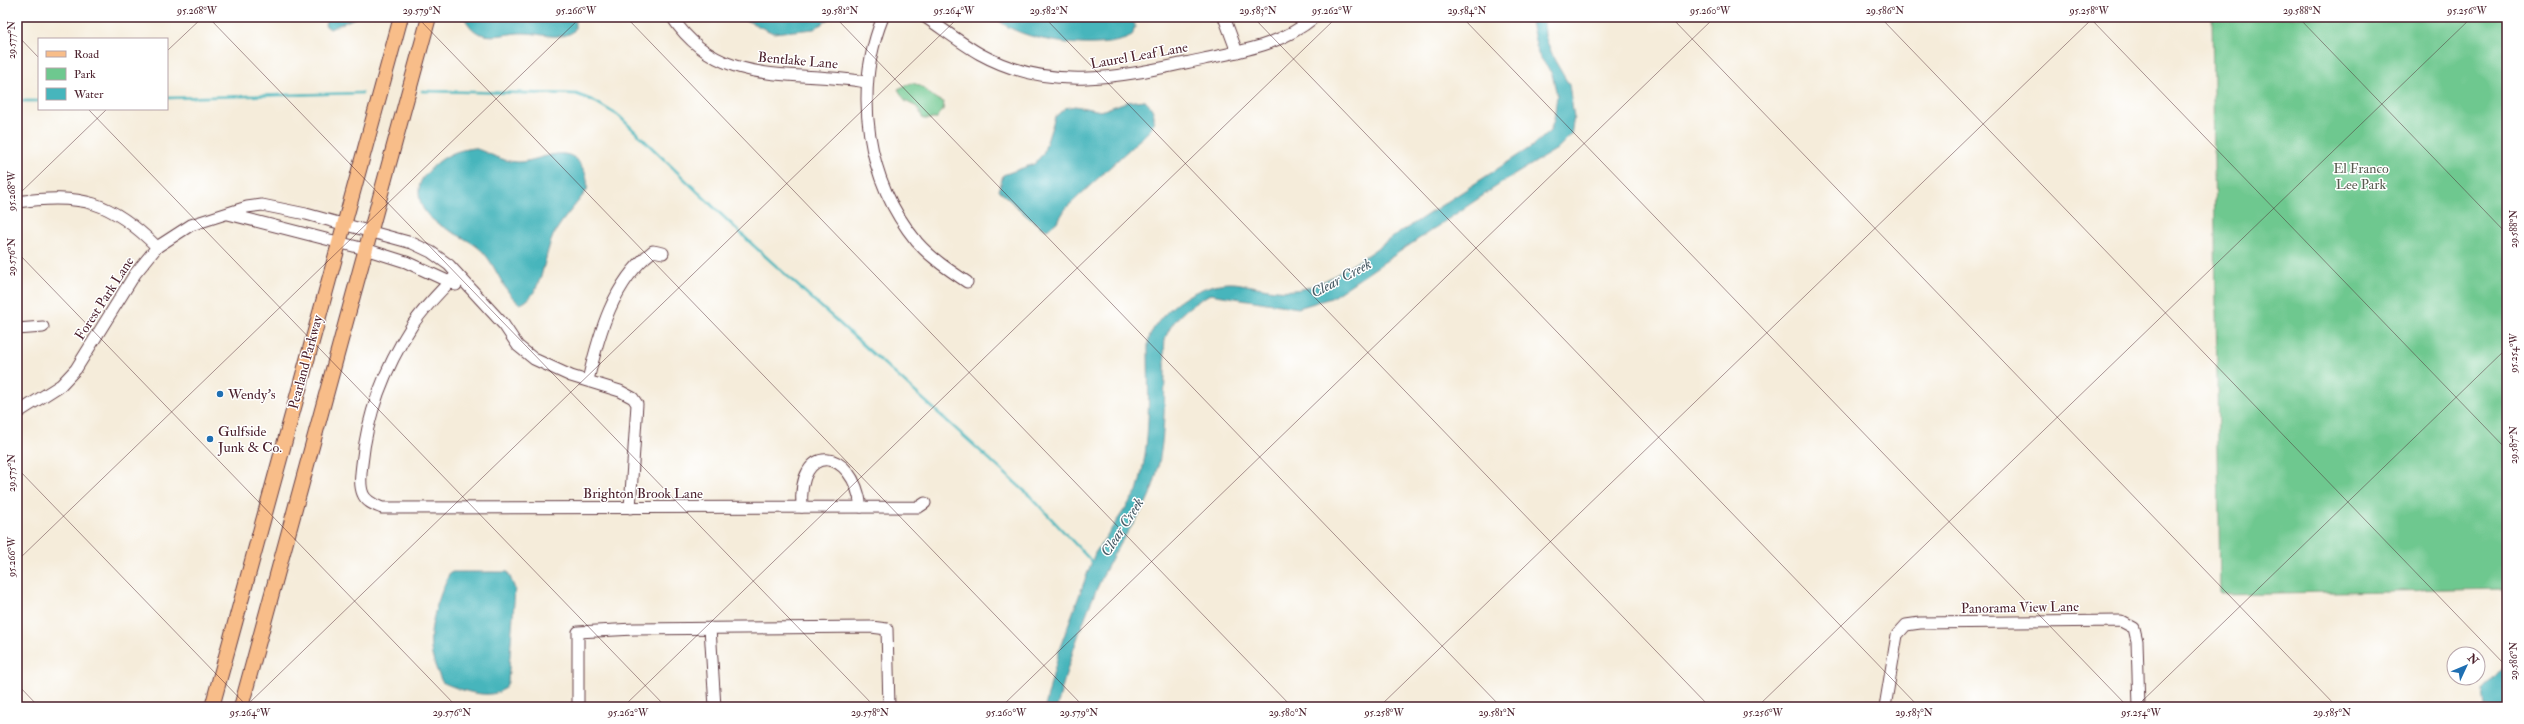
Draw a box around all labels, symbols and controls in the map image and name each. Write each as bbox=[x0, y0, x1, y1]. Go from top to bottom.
text: 95.268°W bbox=[176, 5, 218, 17]
text: 29.579°N bbox=[403, 5, 441, 17]
text: 95.266°W bbox=[555, 5, 597, 17]
text: 29.581°N bbox=[821, 5, 859, 17]
text: 95.264°W bbox=[933, 5, 975, 17]
text: 29.582°N bbox=[1030, 5, 1068, 17]
text: 29.583°N bbox=[1239, 5, 1277, 17]
text: 95.262°W bbox=[1311, 5, 1353, 17]
text: 29.584°N bbox=[1448, 5, 1487, 17]
text: 95.260°W bbox=[1689, 5, 1731, 17]
text: 29.586°N bbox=[1866, 5, 1904, 17]
text: 95.258°W bbox=[2068, 5, 2109, 17]
text: 29.588°N bbox=[2283, 5, 2321, 17]
text: 95.256°W bbox=[2446, 5, 2488, 17]
text: 29.577°N bbox=[6, 21, 18, 59]
legend bbox=[38, 38, 168, 110]
street label: Laurel Leaf Lane bbox=[1089, 39, 1189, 72]
text: Road bbox=[74, 47, 99, 62]
street label: Bentlake Lane bbox=[757, 49, 839, 72]
text: Park bbox=[74, 67, 96, 82]
text: Water bbox=[73, 87, 104, 102]
park label: El Franco Lee Park bbox=[2333, 160, 2389, 193]
text: 95.268°W bbox=[6, 170, 18, 212]
text: 29.588°N bbox=[2508, 210, 2520, 248]
text: 29.576°N bbox=[6, 238, 18, 276]
street label: Forest Park Lane bbox=[71, 253, 138, 343]
water label: Clear Creek bbox=[1308, 255, 1375, 302]
street label: Pearland Parkway bbox=[285, 312, 327, 411]
text: 95.254°W bbox=[2508, 332, 2520, 374]
place label: Wendy's bbox=[227, 386, 276, 404]
marker: Wendy's bbox=[215, 389, 225, 399]
place label: Gulfside Junk & Co. bbox=[217, 423, 282, 456]
text: 29.587°N bbox=[2508, 426, 2520, 464]
marker: Gulfside Junk & Co. bbox=[205, 434, 215, 444]
text: 29.575°N bbox=[6, 454, 18, 492]
street label: Brighton Brook Lane bbox=[583, 485, 703, 502]
water label: Clear Creek bbox=[1096, 494, 1148, 560]
text: 95.266°W bbox=[6, 536, 18, 578]
street label: Panorama View Lane bbox=[1961, 598, 2079, 617]
text: 29.586°N bbox=[2508, 642, 2520, 680]
north arrow bbox=[2446, 646, 2486, 686]
text: N bbox=[2464, 651, 2482, 668]
text: 95.264°W bbox=[229, 707, 271, 719]
text: 29.576°N bbox=[433, 707, 471, 719]
text: 95.262°W bbox=[607, 707, 649, 719]
text: 29.578°N bbox=[851, 707, 889, 719]
text: 95.260°W bbox=[985, 707, 1027, 719]
text: 29.579°N bbox=[1060, 707, 1098, 719]
text: 29.580°N bbox=[1269, 707, 1307, 719]
text: 95.258°W bbox=[1363, 707, 1404, 719]
text: 29.581°N bbox=[1478, 707, 1516, 719]
text: 95.256°W bbox=[1742, 707, 1784, 719]
text: 29.583°N bbox=[1895, 707, 1933, 719]
text: 95.254°W bbox=[2120, 707, 2162, 719]
text: 29.585°N bbox=[2313, 707, 2351, 719]

